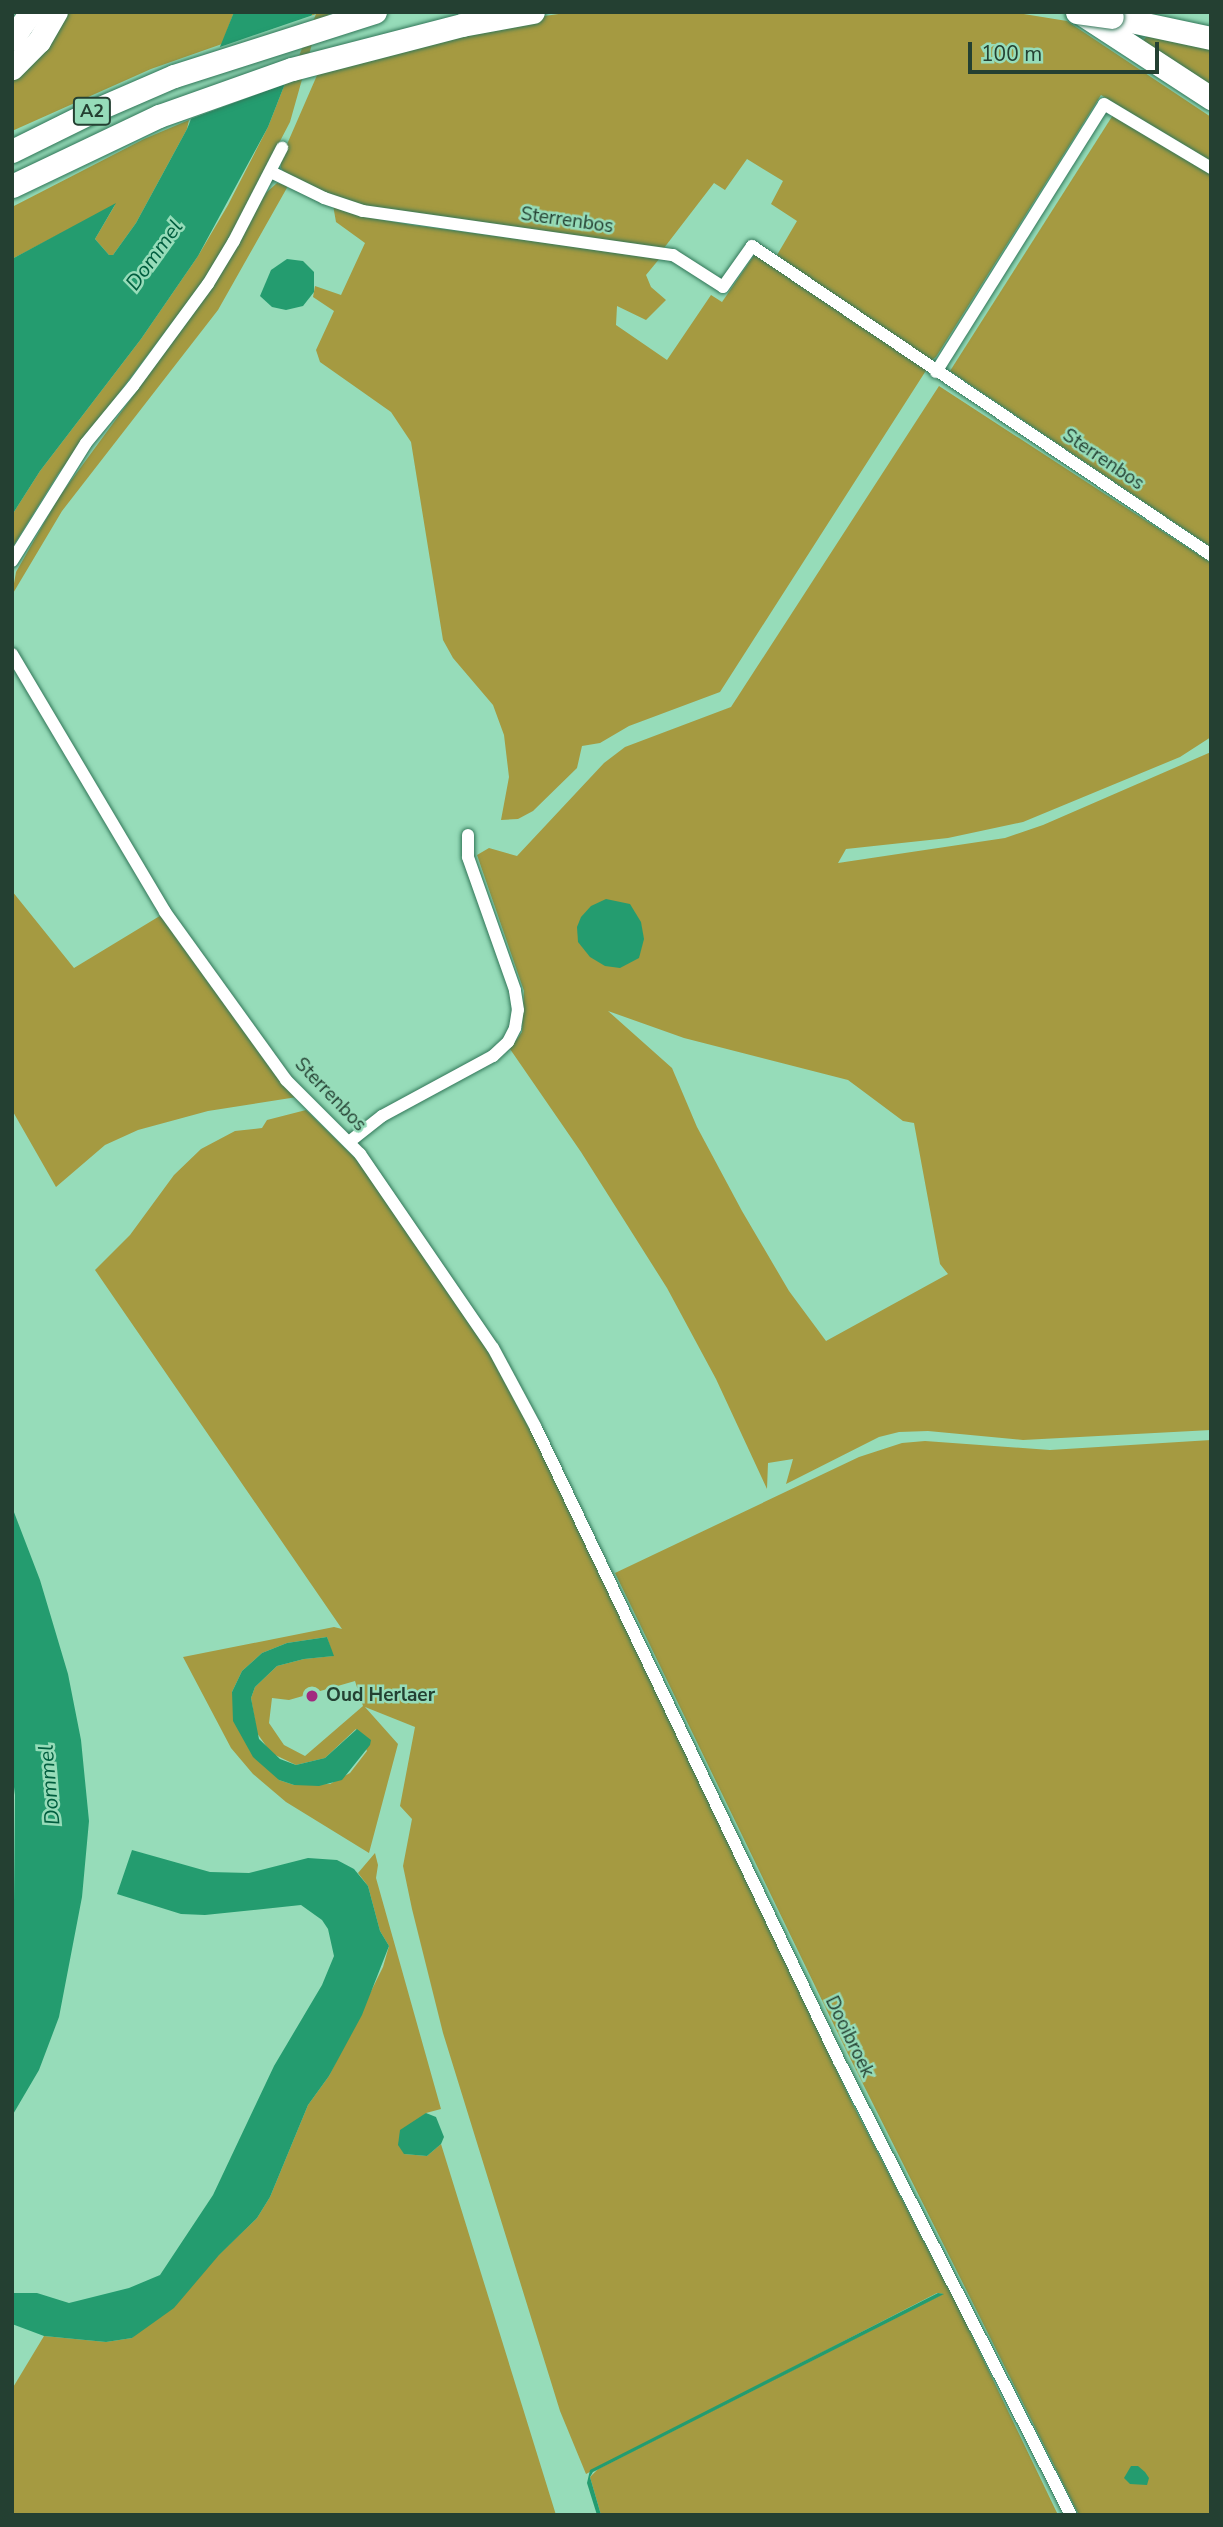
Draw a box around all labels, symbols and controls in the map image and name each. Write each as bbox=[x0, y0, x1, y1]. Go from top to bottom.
scale bar bbox=[971, 28, 1162, 72]
text: 100 m bbox=[981, 40, 1042, 68]
road number: A2 bbox=[73, 96, 111, 126]
street label: Sterrenbos bbox=[519, 203, 615, 239]
water label: Dommel bbox=[120, 215, 188, 295]
street label: Sterrenbos bbox=[1058, 424, 1148, 496]
street label: Sterrenbos bbox=[289, 1053, 371, 1137]
place label: Oud Herlaer bbox=[326, 1685, 435, 1707]
marker: Oud Herlaer bbox=[304, 1688, 320, 1704]
water label: Dommel bbox=[33, 1744, 65, 1826]
street label: Dooibroek bbox=[820, 1993, 878, 2081]

